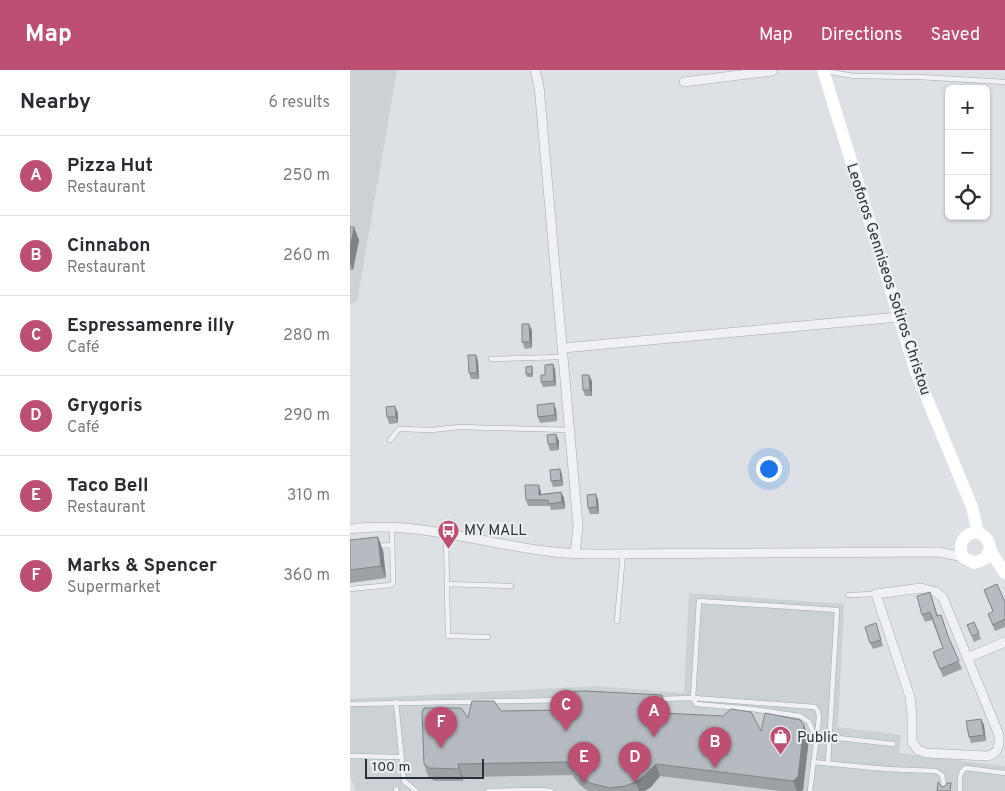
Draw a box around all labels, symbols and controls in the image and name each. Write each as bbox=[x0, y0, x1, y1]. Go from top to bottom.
text: Map bbox=[25, 20, 72, 50]
text: Map bbox=[759, 24, 793, 47]
text: Directions bbox=[821, 24, 903, 47]
text: Saved bbox=[931, 24, 980, 47]
map controls bbox=[945, 85, 990, 220]
button: + bbox=[945, 85, 990, 130]
text: Nearby bbox=[20, 89, 91, 116]
text: 6 results bbox=[268, 93, 330, 113]
button: − bbox=[945, 130, 990, 175]
text: Pizza Hut bbox=[67, 154, 153, 178]
street label: Leoforos Genniseos Sotiros Christou bbox=[841, 161, 934, 398]
text: A bbox=[30, 166, 42, 186]
text: 250 m bbox=[283, 166, 330, 186]
button: locate bbox=[945, 175, 990, 220]
text: Restaurant bbox=[67, 178, 146, 198]
text: Cinnabon bbox=[67, 234, 151, 258]
text: B bbox=[30, 246, 42, 266]
text: 260 m bbox=[283, 246, 330, 266]
text: Restaurant bbox=[67, 258, 146, 278]
text: Espressamenre illy bbox=[67, 314, 234, 338]
text: C bbox=[31, 326, 41, 346]
text: 280 m bbox=[283, 326, 330, 346]
text: Café bbox=[67, 338, 99, 358]
text: Grygoris bbox=[67, 394, 143, 418]
text: D bbox=[30, 406, 42, 426]
text: 290 m bbox=[283, 406, 330, 426]
text: Café bbox=[67, 418, 99, 438]
your location bbox=[756, 456, 782, 482]
text: Taco Bell bbox=[67, 474, 149, 498]
text: E bbox=[31, 486, 41, 506]
text: 310 m bbox=[287, 486, 330, 506]
text: Restaurant bbox=[67, 498, 146, 518]
bus stop icon: MY MALL bbox=[436, 518, 460, 549]
place label: MY MALL bbox=[464, 522, 527, 541]
text: Marks & Spencer bbox=[67, 554, 217, 578]
text: F bbox=[31, 566, 41, 586]
text: 360 m bbox=[283, 566, 330, 586]
text: Supermarket bbox=[67, 578, 161, 598]
pin: C bbox=[550, 690, 582, 731]
pin: A bbox=[638, 696, 670, 737]
pin: F bbox=[425, 707, 457, 748]
shop icon: Public bbox=[769, 725, 793, 756]
pin: B bbox=[699, 727, 731, 768]
place label: Public bbox=[797, 729, 838, 748]
pin: E bbox=[568, 742, 600, 783]
pin: D bbox=[619, 742, 651, 783]
scale bar bbox=[365, 756, 484, 779]
text: 100 m bbox=[372, 759, 410, 776]

